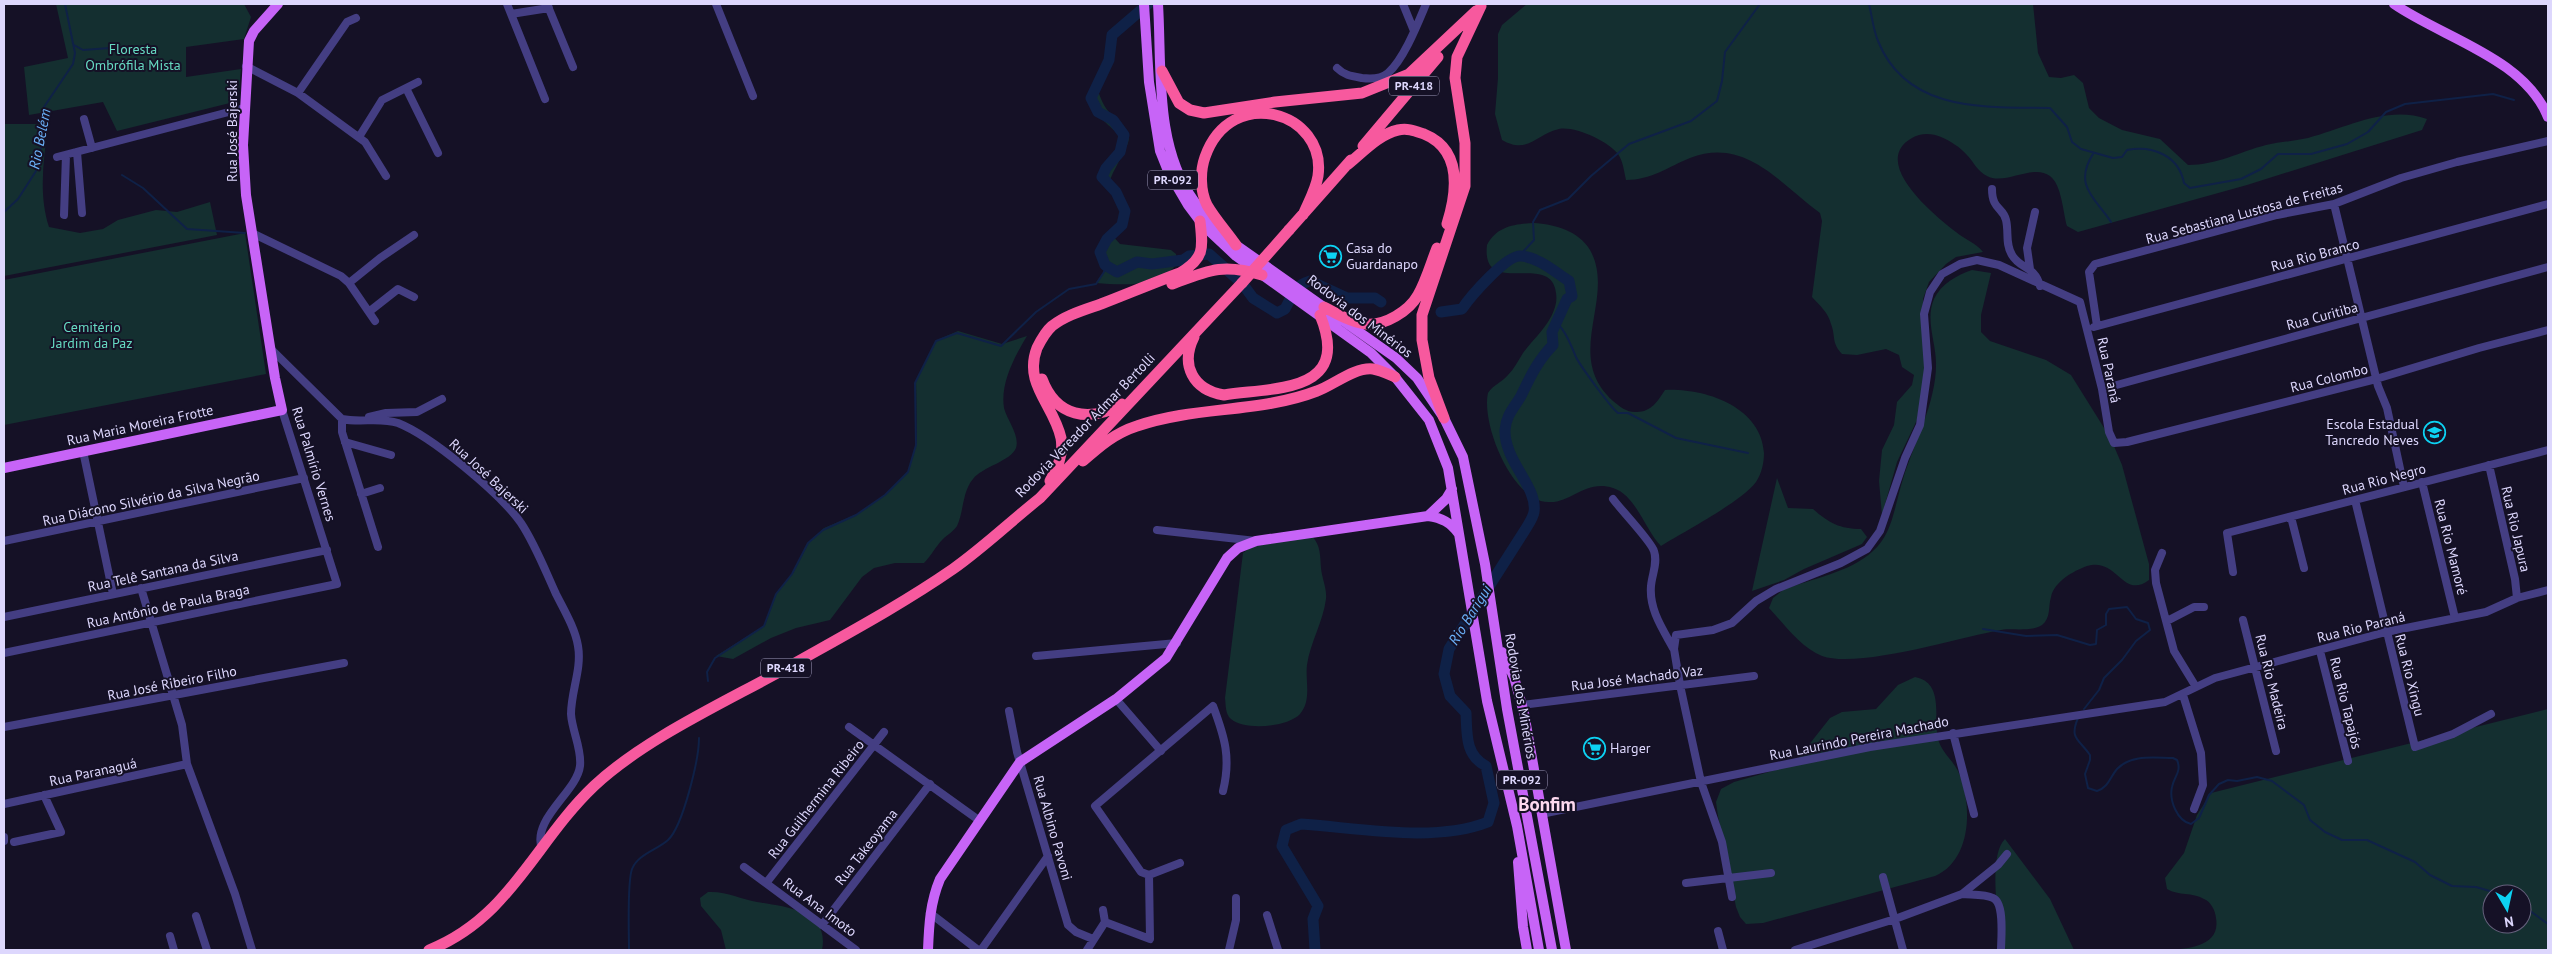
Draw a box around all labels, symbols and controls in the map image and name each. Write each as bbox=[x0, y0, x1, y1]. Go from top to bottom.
park label: Floresta Ombrófila Mista bbox=[85, 40, 181, 74]
road number: PR-418 bbox=[1389, 76, 1439, 95]
street label: Rua José Bajerski bbox=[223, 80, 241, 182]
water label: Rio Belém bbox=[24, 107, 55, 171]
road number: PR-092 bbox=[1148, 170, 1198, 190]
street label: Rua Sebastiana Lustosa de Freitas bbox=[2144, 178, 2344, 248]
street label: Rua Rio Branco bbox=[2269, 235, 2361, 275]
place label: Casa do Guardanapo bbox=[1346, 239, 1418, 273]
supermarket icon: Casa do Guardanapo bbox=[1318, 244, 1342, 268]
street label: Rodovia dos Minérios bbox=[1304, 270, 1416, 362]
street label: Rua Curitiba bbox=[2284, 298, 2360, 334]
park label: Cemitério Jardim da Paz bbox=[51, 318, 132, 352]
street label: Rua Paraná bbox=[2093, 335, 2125, 405]
street label: Rodovia Vereador Admar Bertolli bbox=[1011, 349, 1159, 501]
street label: Rua Colombo bbox=[2288, 360, 2370, 396]
street label: Rua Maria Moreira Frotte bbox=[65, 401, 215, 449]
street label: Rua Palmírio Vernes bbox=[288, 405, 340, 524]
place label: Escola Estadual Tancredo Neves bbox=[2325, 415, 2419, 449]
school or university icon: Escola Estadual Tancredo Neves bbox=[2423, 420, 2447, 444]
street label: Rua José Bajerski bbox=[446, 435, 532, 517]
street label: Rua Rio Negro bbox=[2340, 459, 2428, 499]
street label: Rua Diácono Silvério da Silva Negrão bbox=[41, 466, 261, 530]
street label: Rua Rio Japura bbox=[2497, 484, 2535, 574]
street label: Rua Rio Mamoré bbox=[2430, 497, 2472, 597]
street label: Rua Telê Santana da Silva bbox=[86, 546, 240, 596]
street label: Rua Antônio de Paula Braga bbox=[85, 580, 251, 632]
water label: Rio Barigui bbox=[1444, 580, 1496, 648]
street label: Rua Rio Paraná bbox=[2315, 607, 2407, 647]
street label: Rodovia dos Minérios bbox=[1501, 632, 1541, 760]
street label: Rua Rio Madeira bbox=[2251, 632, 2293, 732]
street label: Rua Rio Xingu bbox=[2391, 632, 2429, 718]
street label: Rua Rio Tapajós bbox=[2326, 655, 2366, 751]
road number: PR-418 bbox=[761, 658, 811, 678]
street label: Rua José Machado Vaz bbox=[1570, 661, 1704, 695]
street label: Rua José Ribeiro Filho bbox=[106, 662, 238, 704]
street label: Rua Laurindo Pereira Machado bbox=[1768, 712, 1950, 764]
street label: Rua Guilhermina Ribeiro bbox=[764, 736, 868, 862]
supermarket icon: Harger bbox=[1582, 736, 1606, 760]
place label: Harger bbox=[1610, 739, 1651, 757]
street label: Rua Paranaguá bbox=[48, 754, 138, 790]
road number: PR-092 bbox=[1497, 770, 1547, 790]
street label: Rua Albino Pavoni bbox=[1029, 773, 1077, 883]
district label: Bonfim bbox=[1518, 792, 1576, 816]
street label: Rua Takeoyama bbox=[831, 805, 901, 889]
street label: Rua Ana Imoto bbox=[780, 873, 860, 941]
north arrow bbox=[2482, 884, 2532, 934]
text: N bbox=[2503, 912, 2515, 931]

